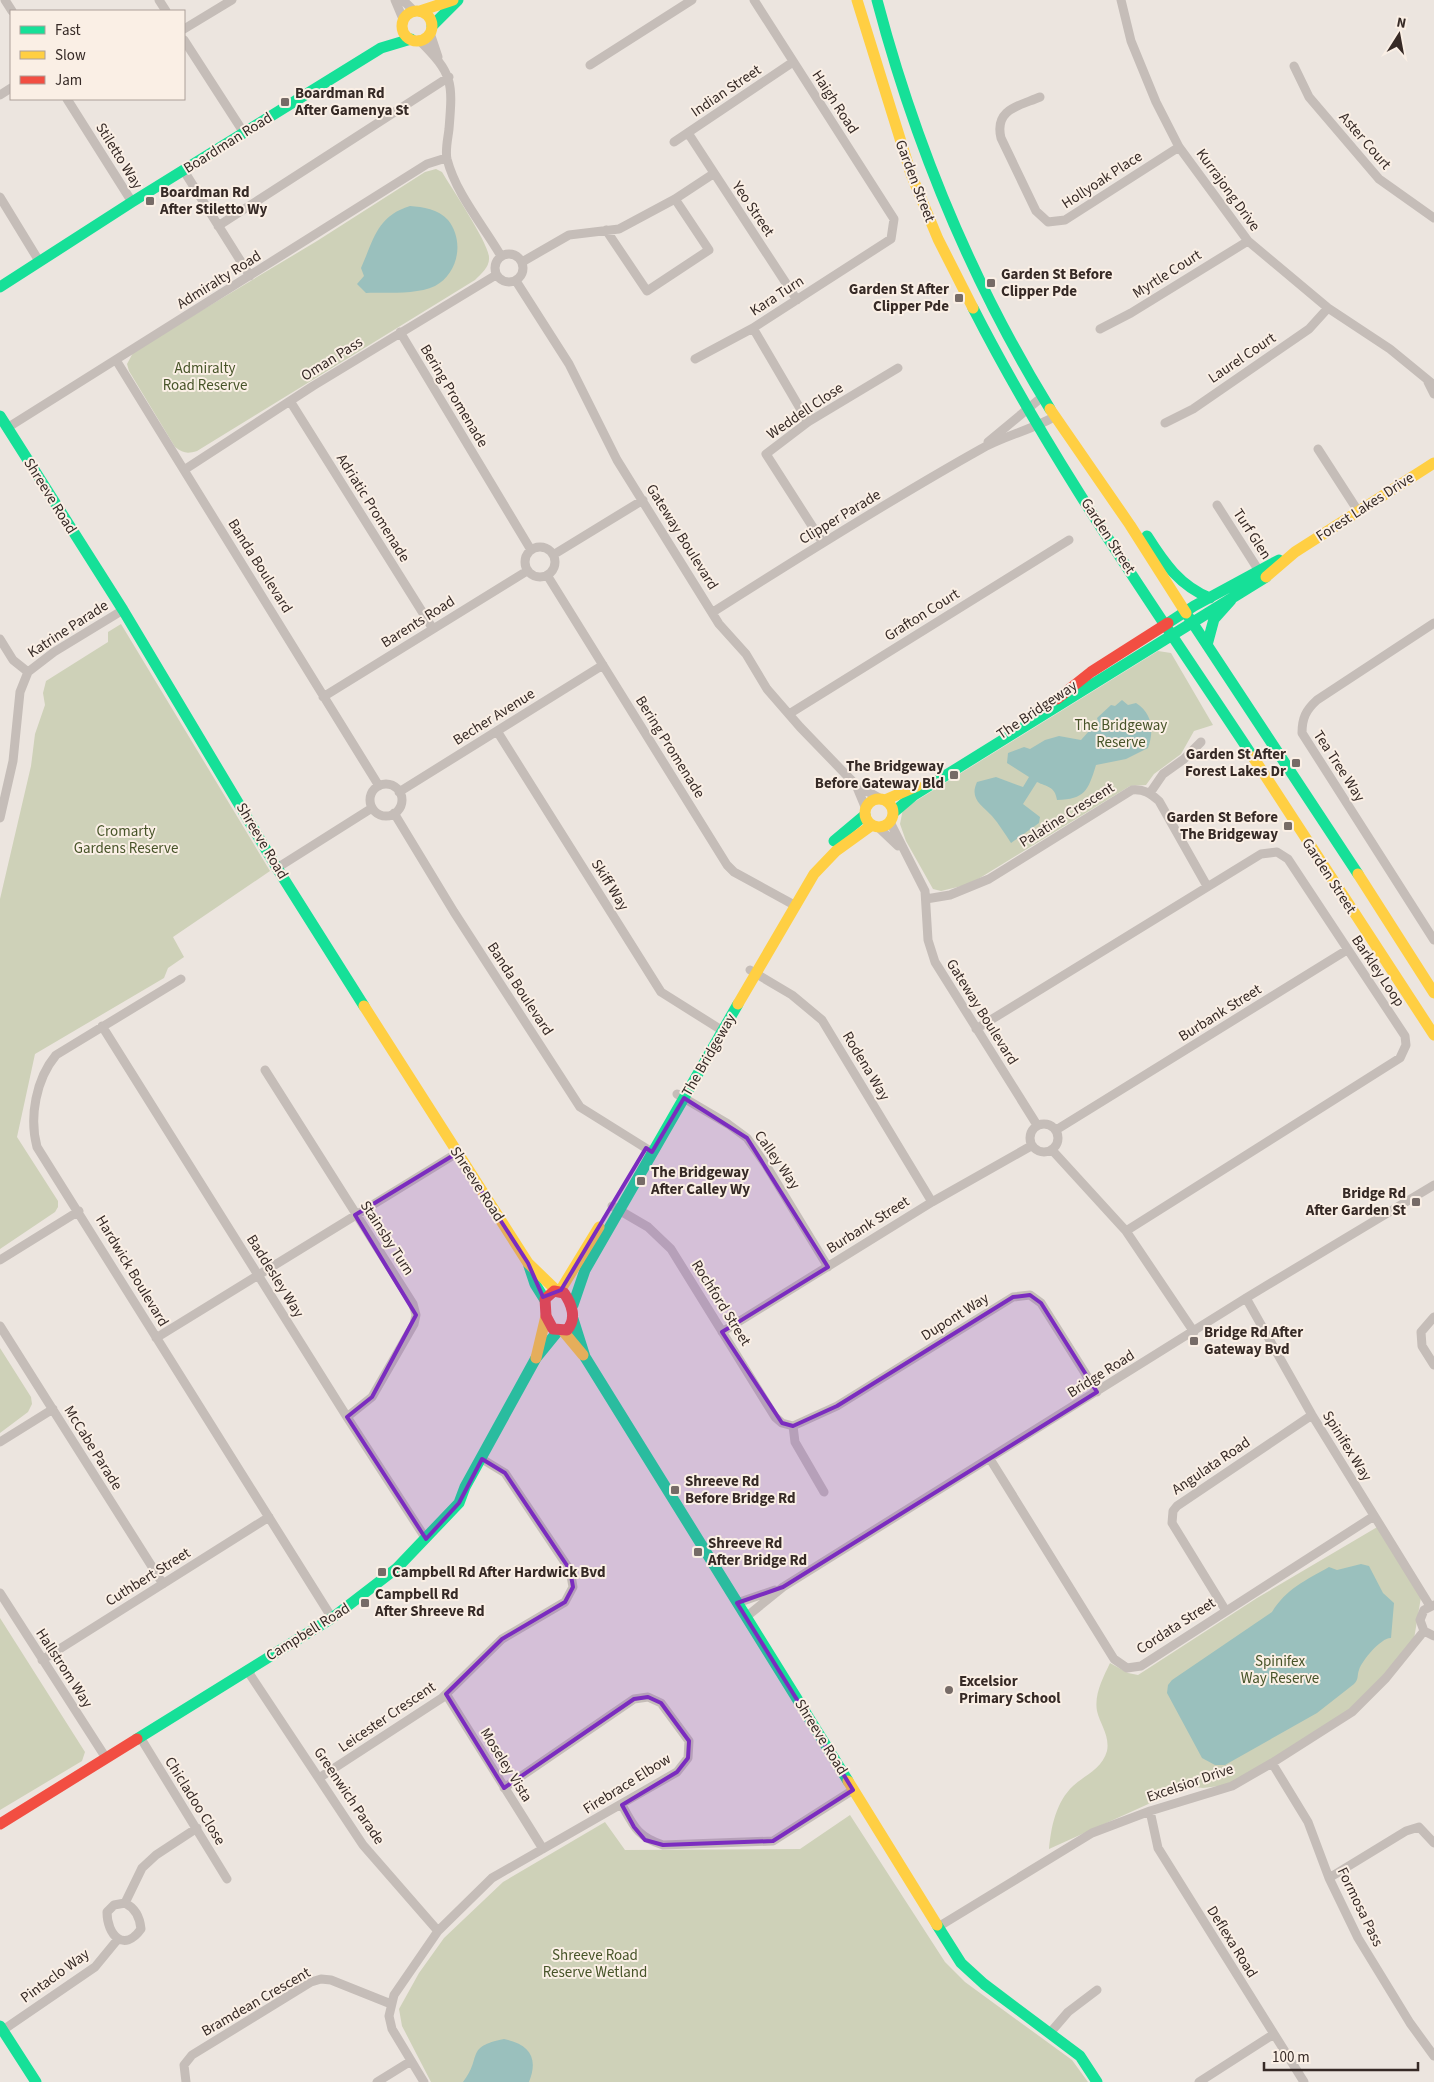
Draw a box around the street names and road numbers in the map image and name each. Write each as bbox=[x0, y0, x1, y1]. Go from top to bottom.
street label: Indian Street bbox=[687, 60, 765, 122]
street label: Haigh Road bbox=[807, 66, 863, 138]
street label: Boardman Road bbox=[180, 107, 276, 179]
street label: Aster Court bbox=[1334, 108, 1396, 174]
street label: Stiletto Way bbox=[90, 119, 148, 193]
street label: Garden Street bbox=[890, 137, 940, 225]
street label: Kurrajong Drive bbox=[1191, 144, 1265, 236]
street label: Hollyoak Place bbox=[1058, 146, 1146, 214]
street label: Yeo Street bbox=[726, 176, 779, 241]
street label: Myrtle Court bbox=[1129, 245, 1205, 303]
street label: Admiralty Road bbox=[173, 246, 265, 314]
street label: Kara Turn bbox=[746, 271, 808, 321]
street label: Laurel Court bbox=[1204, 328, 1280, 388]
street label: Oman Pass bbox=[297, 332, 367, 386]
street label: Bering Promenade bbox=[415, 340, 493, 452]
street label: Weddell Close bbox=[763, 378, 847, 444]
street label: Adriatic Promenade bbox=[331, 450, 415, 566]
street label: Shreeve Road bbox=[18, 454, 82, 538]
street label: Forest Lakes Drive bbox=[1312, 467, 1418, 547]
street label: Gateway Boulevard bbox=[641, 480, 723, 594]
street label: Clipper Parade bbox=[795, 484, 885, 550]
street label: Garden Street bbox=[1076, 494, 1140, 578]
street label: Turf Glen bbox=[1228, 504, 1276, 564]
street label: Banda Boulevard bbox=[223, 515, 297, 617]
street label: Grafton Court bbox=[880, 584, 964, 646]
street label: Barents Road bbox=[377, 591, 459, 653]
street label: Katrine Parade bbox=[24, 595, 112, 663]
street label: The Bridgeway bbox=[993, 675, 1081, 745]
street label: Becher Avenue bbox=[449, 683, 539, 751]
street label: Bering Promenade bbox=[630, 692, 710, 802]
street label: Tea Tree Way bbox=[1308, 726, 1370, 806]
street label: Palatine Crescent bbox=[1015, 777, 1119, 853]
street label: Shreeve Road bbox=[231, 799, 293, 883]
street label: Garden Street bbox=[1297, 834, 1361, 918]
street label: Skiff Way bbox=[586, 855, 634, 915]
street label: Barkley Loop bbox=[1346, 931, 1410, 1011]
street label: Banda Boulevard bbox=[482, 938, 558, 1040]
street label: Gateway Boulevard bbox=[941, 955, 1023, 1069]
street label: Burbank Street bbox=[1175, 979, 1265, 1047]
street label: The Bridgeway bbox=[677, 1010, 741, 1100]
street label: Rodena Way bbox=[837, 1028, 895, 1104]
street label: Calley Way bbox=[749, 1126, 805, 1194]
street label: Shreeve Road bbox=[445, 1142, 509, 1226]
street label: Burbank Street bbox=[823, 1191, 913, 1259]
street label: Stainsby Turn bbox=[355, 1197, 419, 1279]
street label: Hardwick Boulevard bbox=[90, 1211, 174, 1331]
street label: Baddesley Way bbox=[241, 1230, 309, 1322]
street label: Rochford Street bbox=[686, 1256, 756, 1350]
street label: Dupont Way bbox=[917, 1288, 993, 1346]
street label: Bridge Road bbox=[1063, 1345, 1139, 1403]
street label: McCabe Parade bbox=[59, 1402, 127, 1494]
street label: Spinifex Way bbox=[1317, 1407, 1377, 1485]
street label: Angulata Road bbox=[1168, 1432, 1254, 1500]
street label: Cuthbert Street bbox=[102, 1543, 194, 1611]
street label: Cordata Street bbox=[1132, 1593, 1220, 1659]
street label: Campbell Road bbox=[262, 1598, 354, 1666]
street label: Hallstrom Way bbox=[30, 1624, 98, 1712]
street label: Leicester Crescent bbox=[334, 1677, 440, 1757]
street label: Shreeve Road bbox=[789, 1695, 853, 1779]
street label: Moseley Vista bbox=[475, 1724, 537, 1806]
street label: Greenwich Parade bbox=[309, 1743, 389, 1849]
street label: Firebrace Elbow bbox=[579, 1748, 675, 1819]
street label: Chicladoo Close bbox=[159, 1753, 231, 1849]
street label: Excelsior Drive bbox=[1144, 1758, 1236, 1808]
street label: Formosa Pass bbox=[1332, 1864, 1388, 1950]
street label: Deflexa Road bbox=[1202, 1902, 1262, 1982]
street label: Pintaclo Way bbox=[16, 1944, 94, 2008]
street label: Bramdean Crescent bbox=[198, 1962, 314, 2042]

